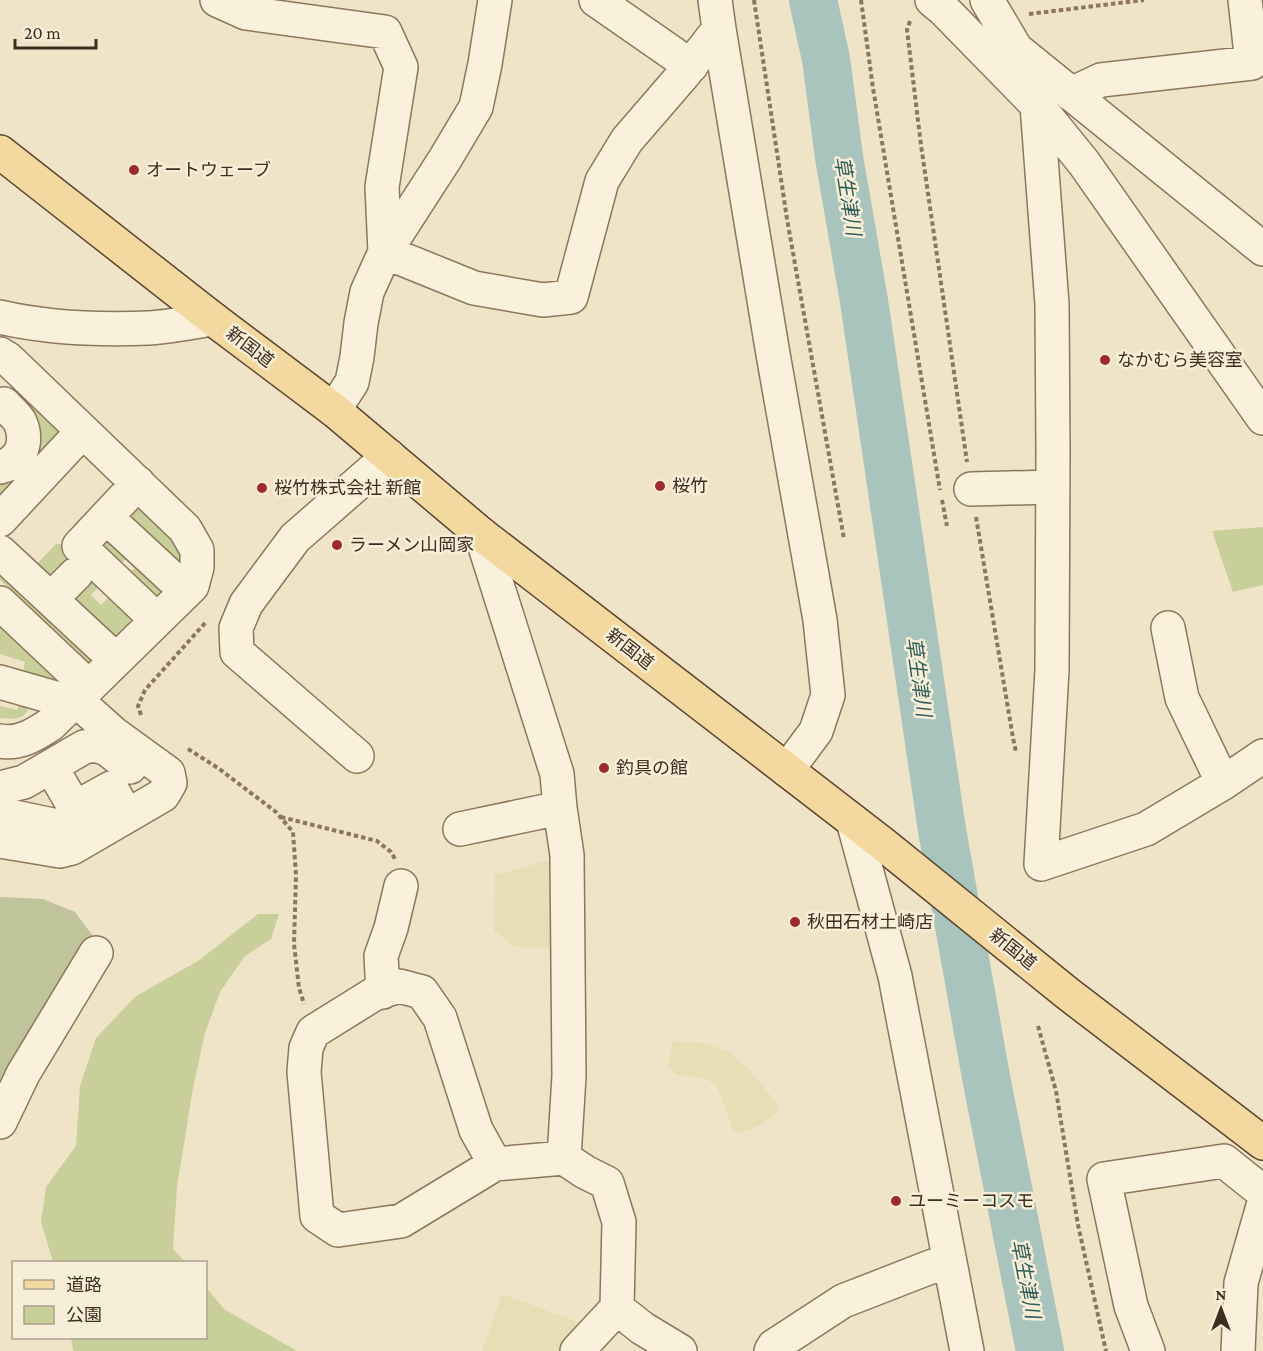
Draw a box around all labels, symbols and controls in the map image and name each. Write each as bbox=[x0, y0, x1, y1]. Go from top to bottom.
scale bar bbox=[15, 12, 96, 50]
text: 20 m bbox=[24, 23, 61, 43]
water label: 草生津川 bbox=[831, 155, 865, 239]
place label: オートウェーブ bbox=[146, 160, 271, 180]
marker: オートウェーブ bbox=[127, 163, 141, 177]
street label: 新国道 bbox=[222, 323, 278, 371]
place label: なかむら美容室 bbox=[1117, 350, 1243, 370]
marker: なかむら美容室 bbox=[1098, 353, 1112, 367]
place label: 桜竹 bbox=[672, 476, 708, 496]
place label: 桜竹株式会社 新館 bbox=[274, 478, 421, 498]
marker: 桜竹 bbox=[653, 479, 667, 493]
marker: 桜竹株式会社 新館 bbox=[255, 481, 269, 495]
place label: ラーメン山岡家 bbox=[349, 535, 474, 555]
marker: ラーメン山岡家 bbox=[330, 538, 344, 552]
street label: 新国道 bbox=[603, 624, 657, 674]
water label: 草生津川 bbox=[903, 636, 936, 720]
place label: 釣具の館 bbox=[616, 758, 688, 778]
marker: 釣具の館 bbox=[597, 761, 611, 775]
place label: 秋田石材土崎店 bbox=[807, 912, 933, 932]
marker: 秋田石材土崎店 bbox=[788, 915, 802, 929]
street label: 新国道 bbox=[986, 924, 1040, 974]
place label: ユーミーコスモ bbox=[908, 1191, 1034, 1211]
marker: ユーミーコスモ bbox=[889, 1194, 903, 1208]
water label: 草生津川 bbox=[1008, 1238, 1045, 1322]
legend bbox=[12, 1261, 207, 1339]
text: 道路 bbox=[66, 1275, 102, 1295]
north arrow bbox=[1191, 1279, 1251, 1339]
text: N bbox=[1216, 1286, 1227, 1303]
text: 公園 bbox=[66, 1305, 102, 1325]

